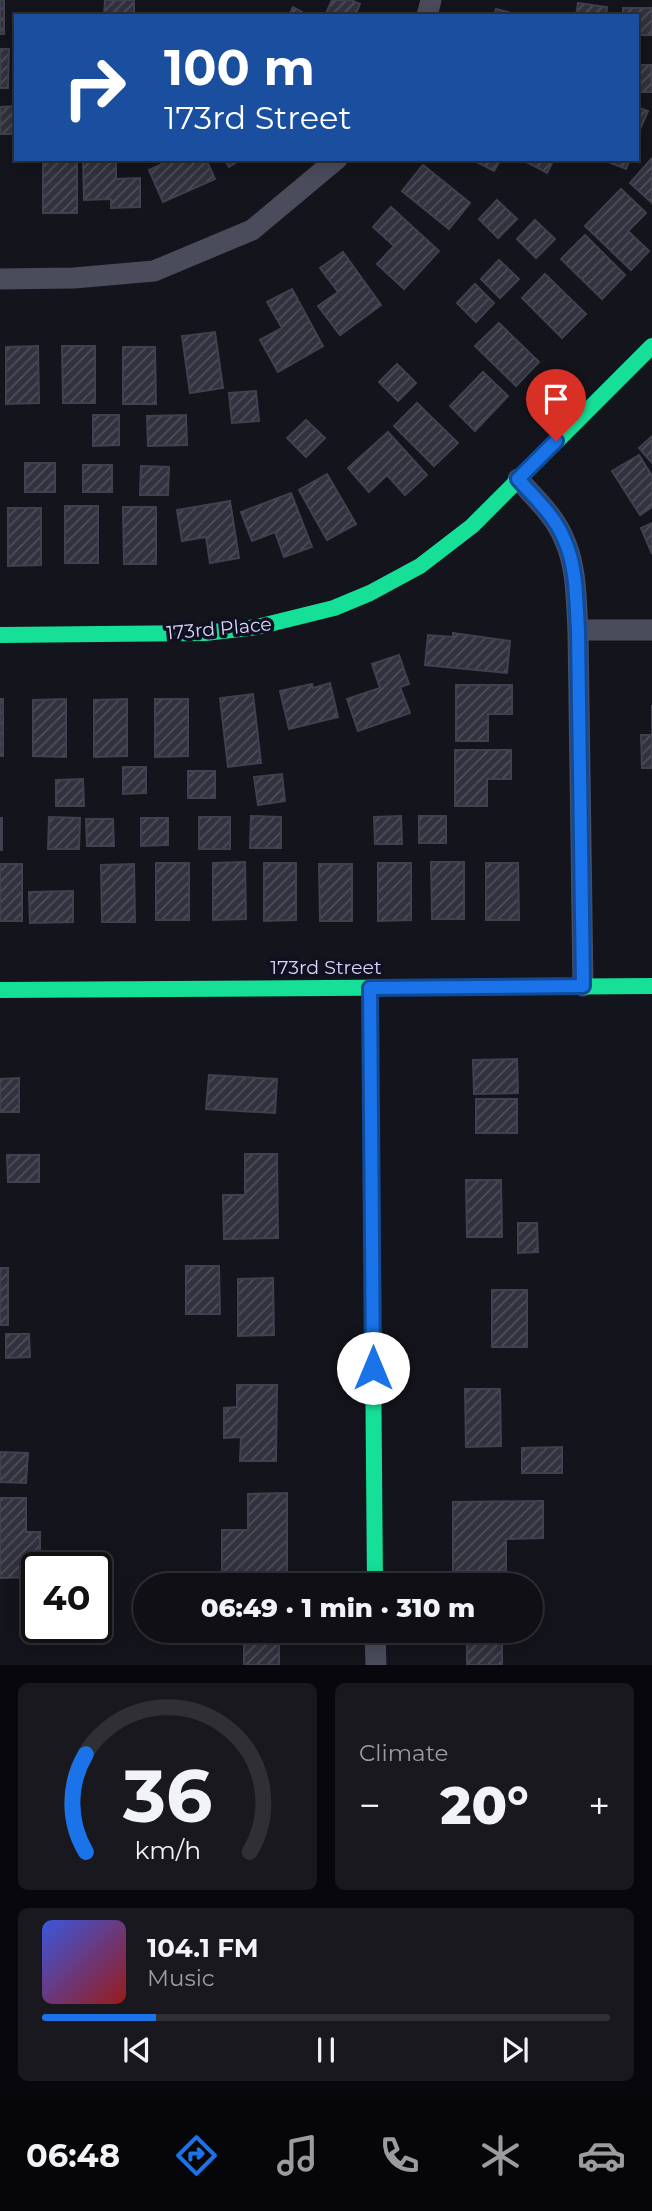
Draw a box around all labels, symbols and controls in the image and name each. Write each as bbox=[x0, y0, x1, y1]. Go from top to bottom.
text: 100 m bbox=[164, 38, 315, 97]
icon: right bbox=[49, 42, 140, 133]
text: 173rd Street bbox=[164, 98, 351, 137]
pin bbox=[526, 369, 586, 441]
icon: arrive bbox=[537, 380, 575, 418]
street label: 173rd Place bbox=[165, 612, 273, 645]
street label: 173rd Street bbox=[270, 956, 382, 979]
position arrow bbox=[336, 1331, 410, 1405]
speed limit sign: 40 bbox=[21, 1552, 112, 1643]
text: 06:49 · 1 min · 310 m bbox=[201, 1592, 475, 1624]
text: Climate bbox=[359, 1739, 448, 1767]
text: 36 bbox=[122, 1753, 212, 1841]
text: 20° bbox=[440, 1774, 529, 1837]
text: − bbox=[359, 1782, 381, 1829]
text: + bbox=[588, 1782, 610, 1829]
text: km/h bbox=[134, 1835, 201, 1865]
text: 104.1 FM bbox=[147, 1932, 259, 1964]
text: Music bbox=[147, 1964, 215, 1992]
icon: previous bbox=[118, 2031, 156, 2069]
icon: pause bbox=[307, 2031, 345, 2069]
icon: next bbox=[496, 2031, 534, 2069]
icon: directions bbox=[172, 2131, 221, 2180]
icon: music bbox=[273, 2131, 322, 2180]
icon: phone bbox=[375, 2131, 424, 2180]
icon: climate bbox=[476, 2131, 525, 2180]
icon: car bbox=[577, 2131, 626, 2180]
text: 06:48 bbox=[26, 2136, 120, 2175]

